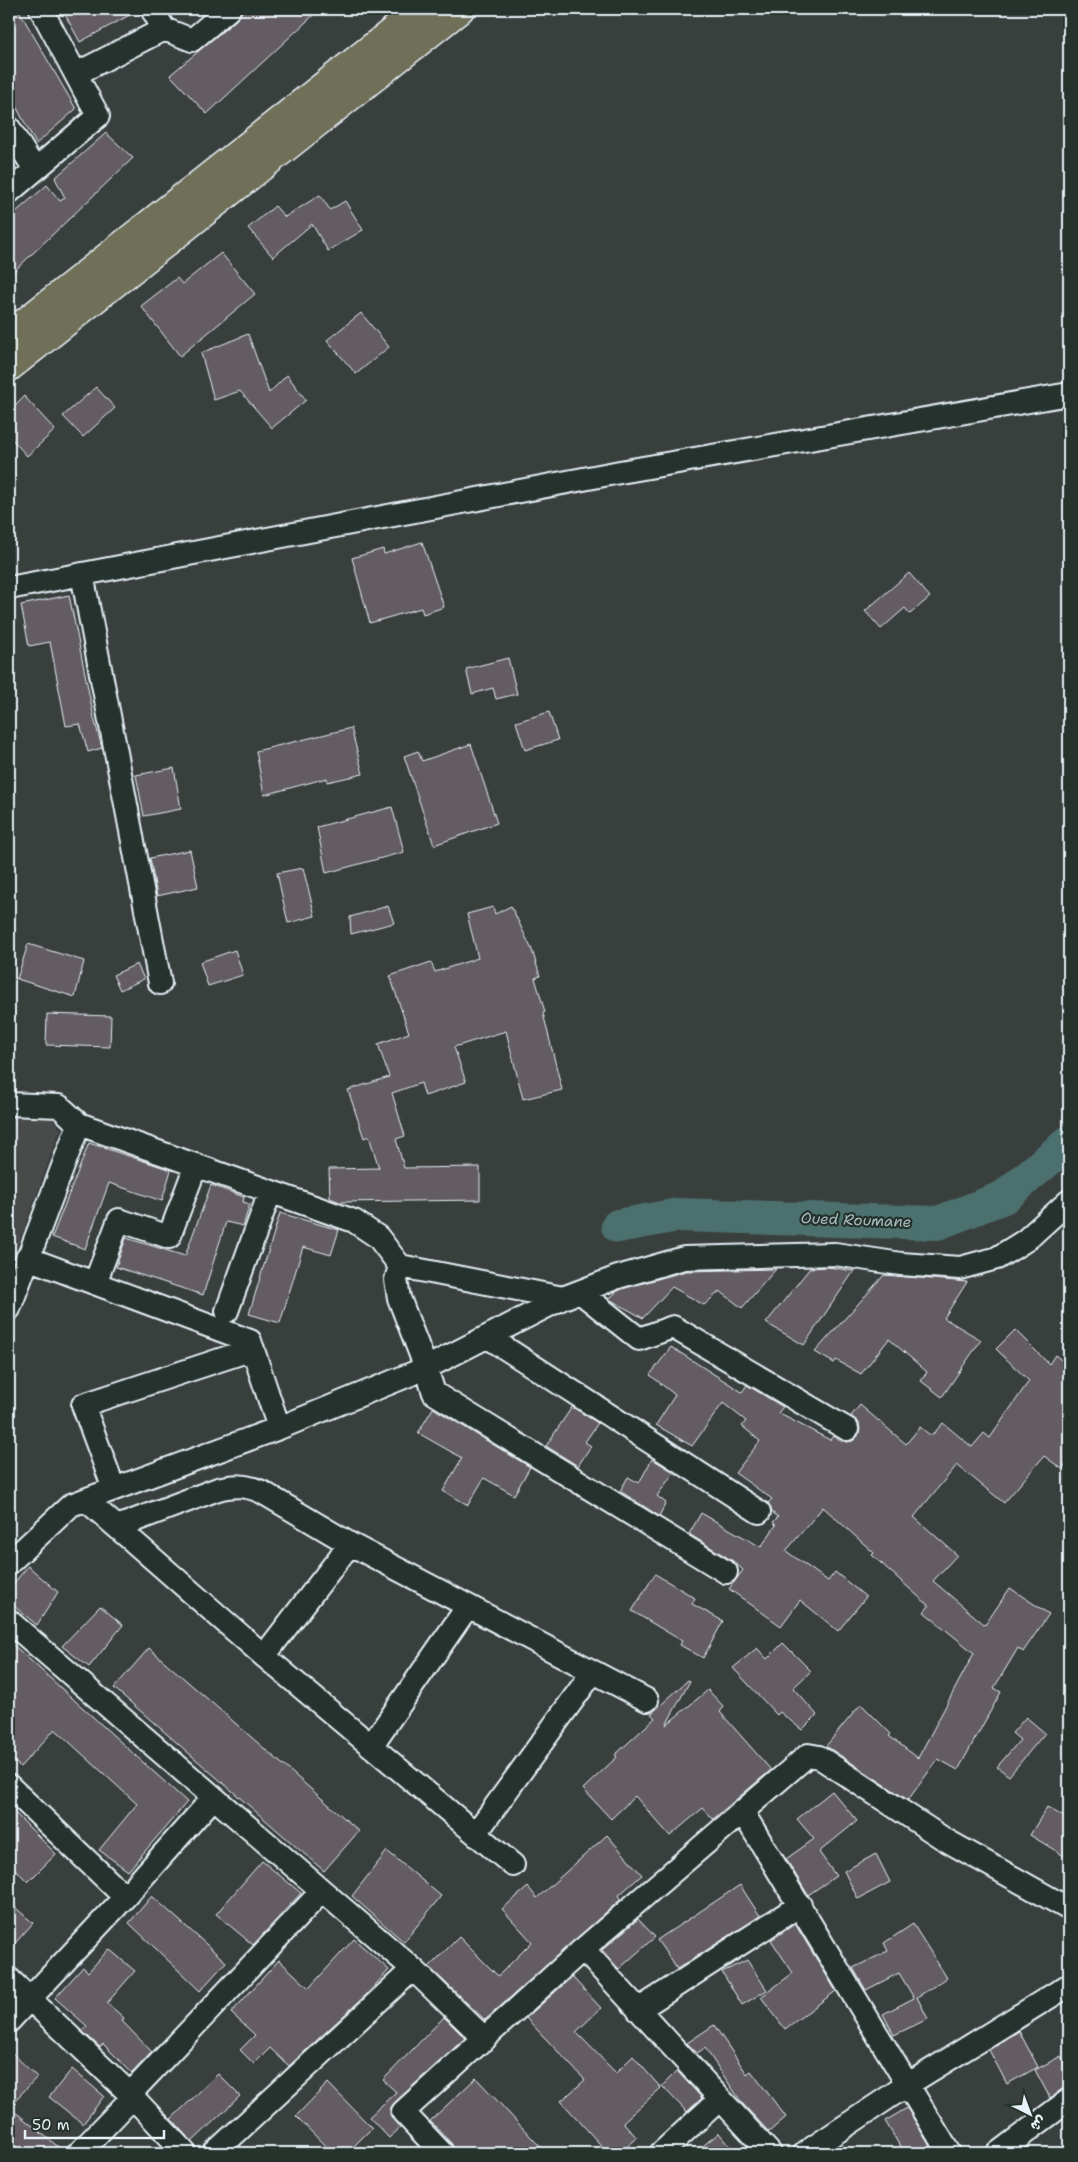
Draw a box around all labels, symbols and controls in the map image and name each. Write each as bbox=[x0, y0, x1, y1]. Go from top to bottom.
water label: Oued Roumane bbox=[800, 1208, 912, 1232]
north arrow bbox=[1006, 2090, 1056, 2140]
scale bar bbox=[25, 2107, 164, 2139]
text: ش bbox=[1027, 2112, 1050, 2136]
text: 50 m bbox=[32, 2115, 70, 2135]

